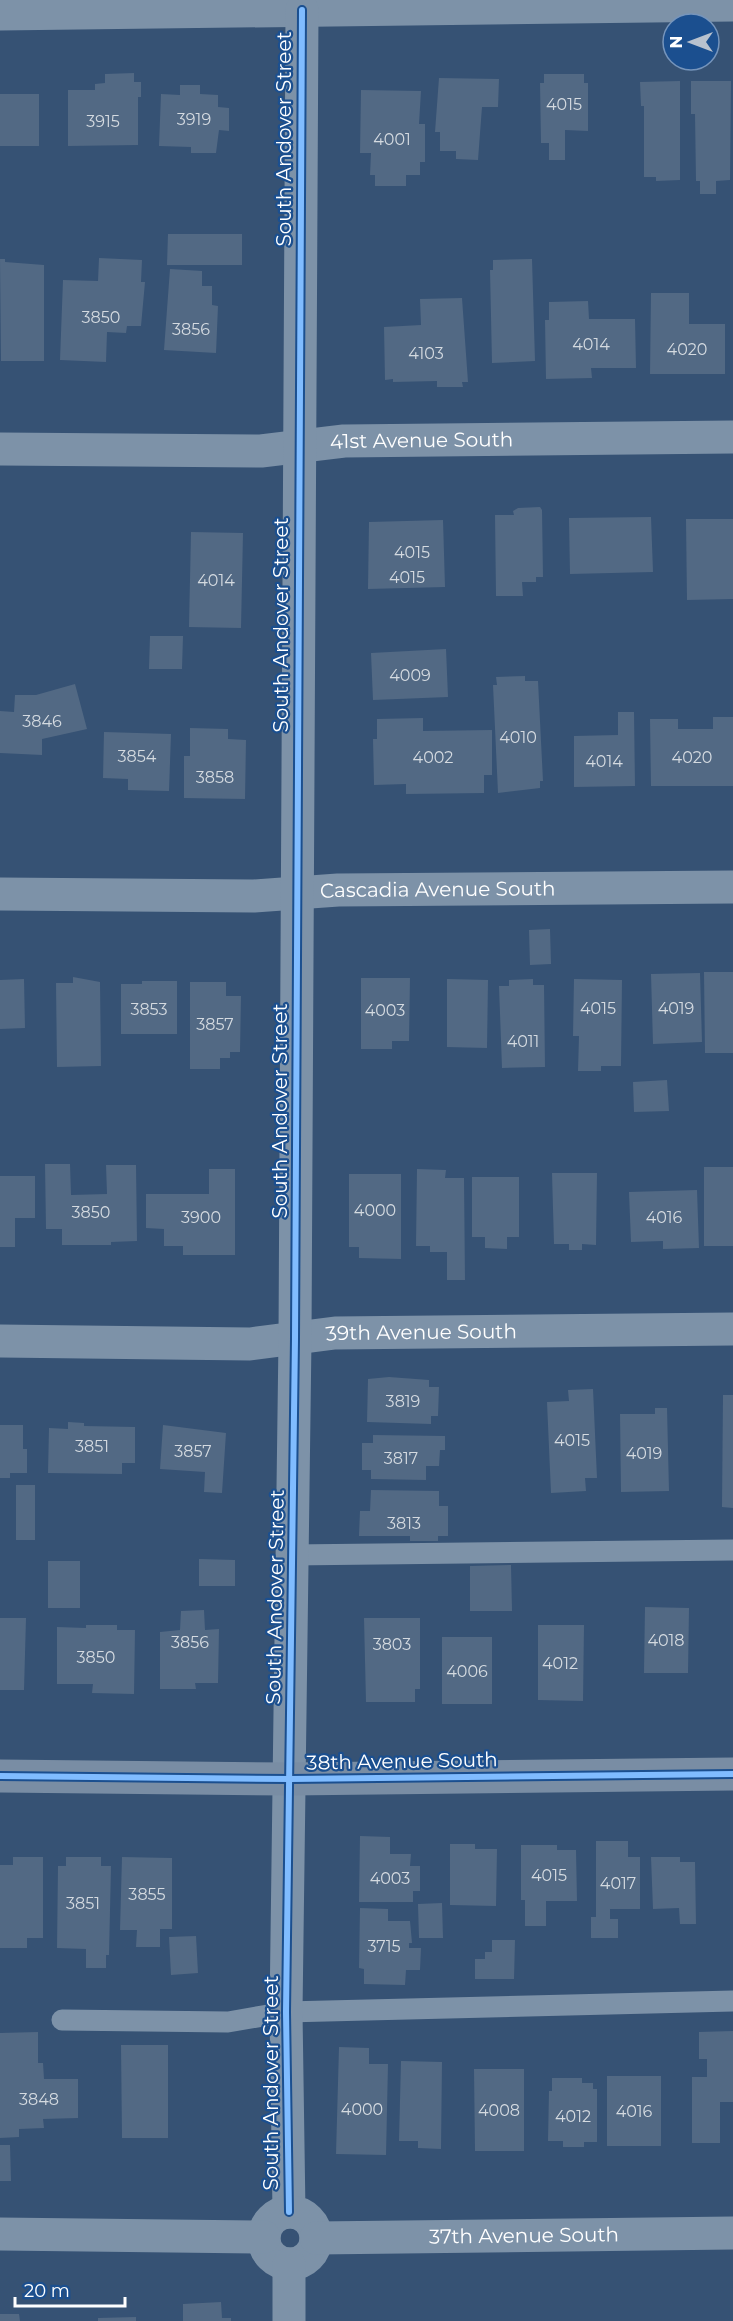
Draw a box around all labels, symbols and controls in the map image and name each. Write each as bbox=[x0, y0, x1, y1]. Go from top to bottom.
north arrow bbox=[661, 12, 721, 72]
street label: South Andover Street bbox=[272, 31, 296, 247]
text: N bbox=[667, 36, 686, 48]
house number: 4015 bbox=[546, 95, 582, 114]
house number: 3919 bbox=[177, 110, 211, 129]
house number: 3915 bbox=[86, 112, 120, 131]
house number: 4001 bbox=[373, 130, 411, 149]
house number: 3850 bbox=[82, 308, 120, 327]
house number: 3856 bbox=[172, 320, 210, 339]
house number: 4014 bbox=[572, 335, 610, 354]
house number: 4020 bbox=[667, 340, 707, 359]
house number: 4103 bbox=[408, 344, 444, 363]
street label: 41st Avenue South bbox=[328, 427, 513, 455]
street label: South Andover Street bbox=[269, 517, 293, 733]
house number: 4015 bbox=[394, 543, 430, 562]
house number: 4015 bbox=[389, 568, 425, 587]
house number: 4014 bbox=[197, 571, 235, 590]
house number: 4009 bbox=[389, 666, 431, 685]
house number: 3846 bbox=[22, 712, 62, 731]
house number: 4010 bbox=[499, 728, 537, 747]
house number: 3854 bbox=[118, 747, 157, 766]
house number: 4002 bbox=[413, 748, 453, 767]
house number: 4020 bbox=[672, 748, 712, 767]
house number: 4014 bbox=[585, 752, 623, 771]
house number: 3858 bbox=[196, 768, 234, 787]
street label: Cascadia Avenue South bbox=[319, 876, 556, 903]
house number: 4015 bbox=[580, 999, 616, 1018]
house number: 4019 bbox=[658, 999, 694, 1018]
house number: 3853 bbox=[130, 1000, 168, 1019]
house number: 4003 bbox=[365, 1001, 405, 1020]
street label: South Andover Street bbox=[268, 1003, 292, 1219]
house number: 3857 bbox=[196, 1015, 234, 1034]
house number: 4011 bbox=[507, 1032, 539, 1051]
house number: 4000 bbox=[354, 1201, 396, 1220]
house number: 3850 bbox=[72, 1203, 110, 1222]
house number: 3900 bbox=[181, 1208, 221, 1227]
house number: 4016 bbox=[646, 1208, 683, 1227]
street label: 39th Avenue South bbox=[324, 1319, 517, 1346]
house number: 3819 bbox=[386, 1392, 420, 1411]
house number: 4015 bbox=[554, 1431, 590, 1450]
house number: 3851 bbox=[75, 1437, 109, 1456]
house number: 3857 bbox=[174, 1442, 212, 1461]
house number: 4019 bbox=[626, 1444, 662, 1463]
house number: 3817 bbox=[384, 1449, 418, 1468]
street label: South Andover Street bbox=[261, 1489, 289, 1705]
house number: 3813 bbox=[387, 1514, 421, 1533]
house number: 4018 bbox=[647, 1631, 685, 1650]
house number: 3856 bbox=[171, 1633, 209, 1652]
house number: 3803 bbox=[373, 1635, 411, 1654]
house number: 3850 bbox=[77, 1648, 115, 1667]
house number: 4012 bbox=[542, 1654, 578, 1673]
house number: 4006 bbox=[446, 1662, 488, 1681]
street label: 38th Avenue South bbox=[306, 1747, 498, 1775]
house number: 4015 bbox=[531, 1866, 567, 1885]
house number: 4003 bbox=[370, 1869, 410, 1888]
house number: 4017 bbox=[600, 1874, 636, 1893]
house number: 3855 bbox=[128, 1885, 166, 1904]
house number: 3851 bbox=[66, 1894, 100, 1913]
house number: 3715 bbox=[367, 1937, 401, 1956]
street label: South Andover Street bbox=[259, 1975, 283, 2191]
house number: 3848 bbox=[19, 2090, 59, 2109]
house number: 4000 bbox=[341, 2100, 383, 2119]
house number: 4008 bbox=[478, 2101, 520, 2120]
house number: 4016 bbox=[616, 2102, 653, 2121]
house number: 4012 bbox=[555, 2107, 591, 2126]
street label: 37th Avenue South bbox=[429, 2222, 619, 2249]
scale bar bbox=[15, 2270, 124, 2308]
text: 20 m bbox=[24, 2280, 70, 2302]

